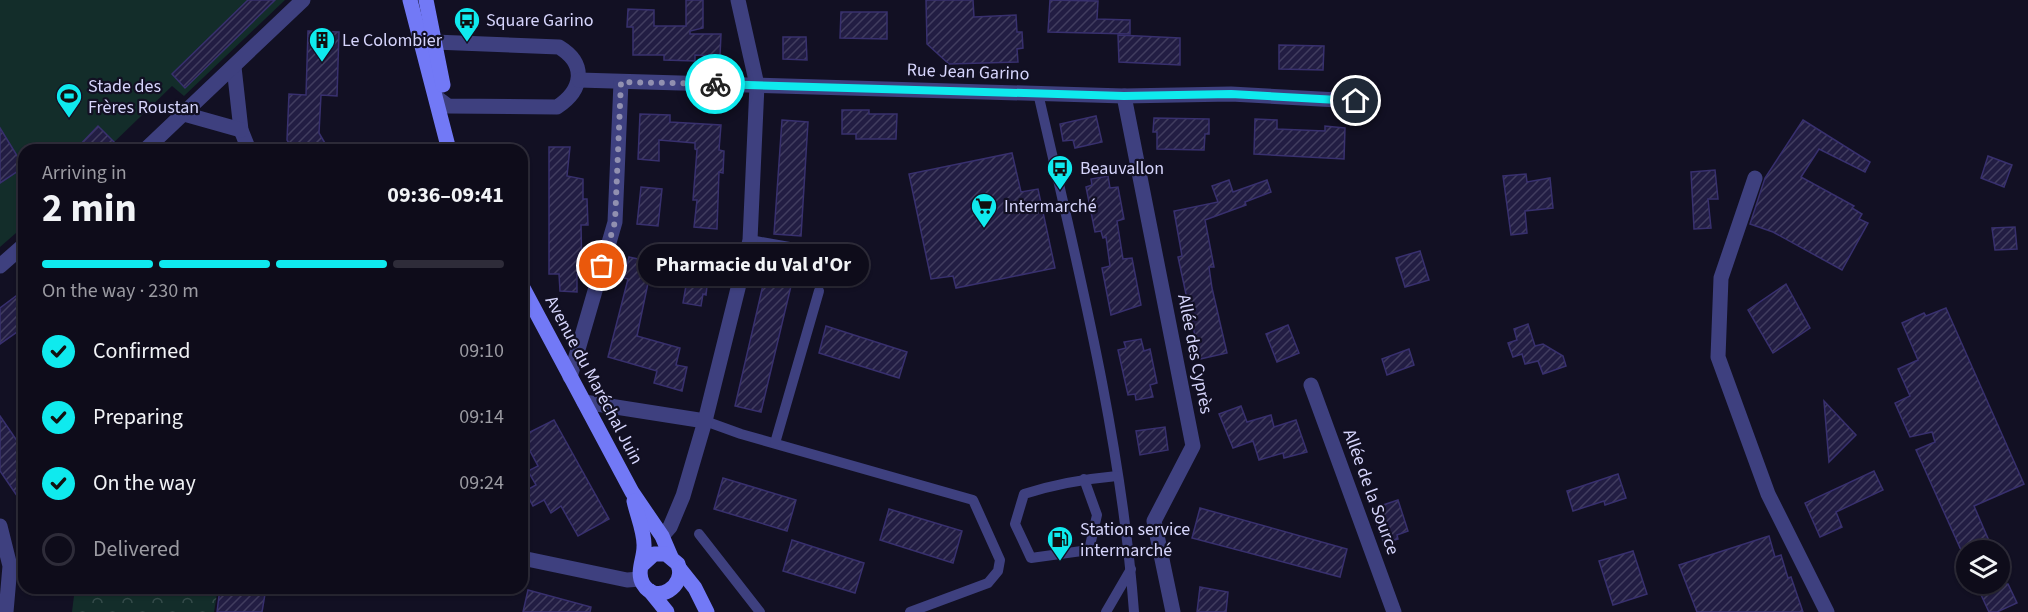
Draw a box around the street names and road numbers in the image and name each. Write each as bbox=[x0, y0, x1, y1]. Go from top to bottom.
street label: Rue Jean Garino bbox=[906, 57, 1030, 87]
street label: Avenue du Maréchal Juin bbox=[539, 291, 649, 469]
street label: Allée des Cyprès bbox=[1171, 292, 1219, 416]
street label: Allée de la Source bbox=[1337, 426, 1405, 558]

